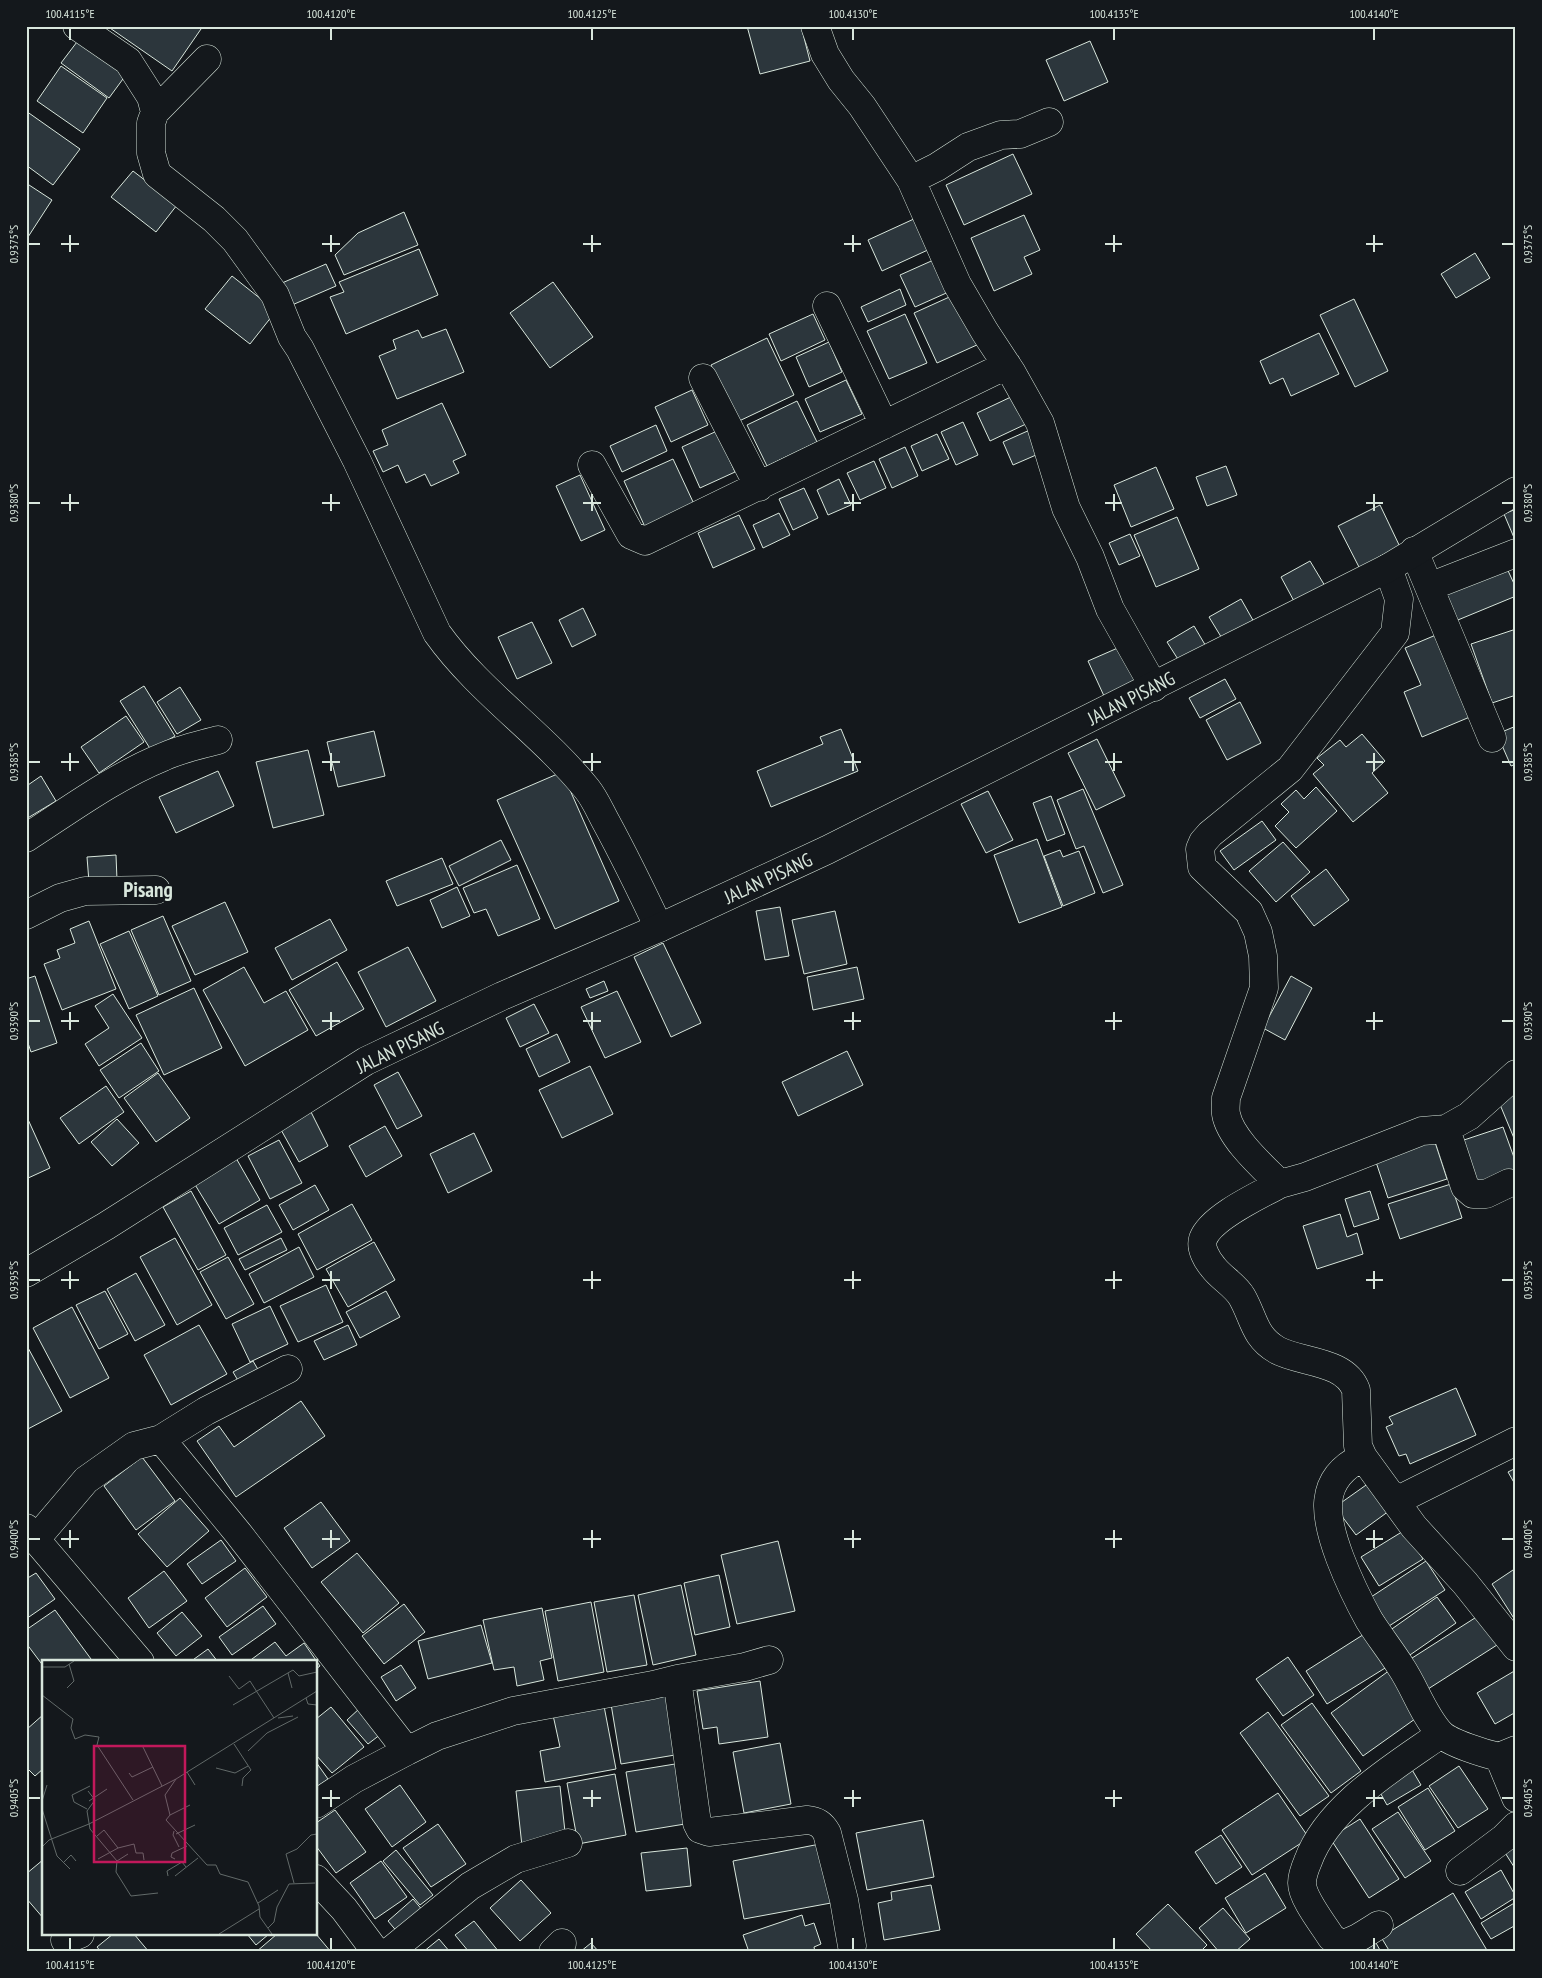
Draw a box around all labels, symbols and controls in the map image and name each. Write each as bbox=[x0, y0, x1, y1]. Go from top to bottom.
text: 100.4115°E bbox=[45, 6, 95, 21]
text: 100.4120°E bbox=[306, 6, 356, 21]
text: 100.4125°E bbox=[567, 6, 617, 21]
text: 100.4130°E bbox=[828, 6, 878, 21]
text: 100.4135°E bbox=[1089, 6, 1139, 21]
text: 100.4140°E bbox=[1349, 6, 1399, 21]
text: 0.9375°S bbox=[6, 225, 21, 263]
text: 0.9375°S bbox=[1520, 225, 1535, 263]
text: 0.9380°S bbox=[6, 484, 21, 522]
text: 0.9380°S bbox=[1520, 484, 1535, 522]
street label: JALAN PISANG bbox=[1083, 666, 1179, 731]
text: 0.9385°S bbox=[6, 743, 21, 781]
text: 0.9385°S bbox=[1520, 743, 1535, 781]
street label: JALAN PISANG bbox=[719, 847, 816, 909]
district label: Pisang bbox=[123, 876, 173, 903]
text: 0.9390°S bbox=[6, 1002, 21, 1040]
text: 0.9390°S bbox=[1520, 1002, 1535, 1040]
street label: JALAN PISANG bbox=[351, 1016, 448, 1079]
text: 0.9395°S bbox=[6, 1261, 21, 1299]
text: 0.9395°S bbox=[1520, 1261, 1535, 1299]
text: 0.9400°S bbox=[6, 1520, 21, 1558]
text: 0.9400°S bbox=[1520, 1520, 1535, 1558]
inset map bbox=[42, 1660, 318, 1936]
text: 0.9405°S bbox=[6, 1779, 21, 1817]
text: 0.9405°S bbox=[1520, 1779, 1535, 1817]
text: 100.4115°E bbox=[45, 1957, 95, 1972]
text: 100.4120°E bbox=[306, 1957, 356, 1972]
text: 100.4125°E bbox=[567, 1957, 617, 1972]
text: 100.4130°E bbox=[828, 1957, 878, 1972]
text: 100.4135°E bbox=[1089, 1957, 1139, 1972]
text: 100.4140°E bbox=[1349, 1957, 1399, 1972]

